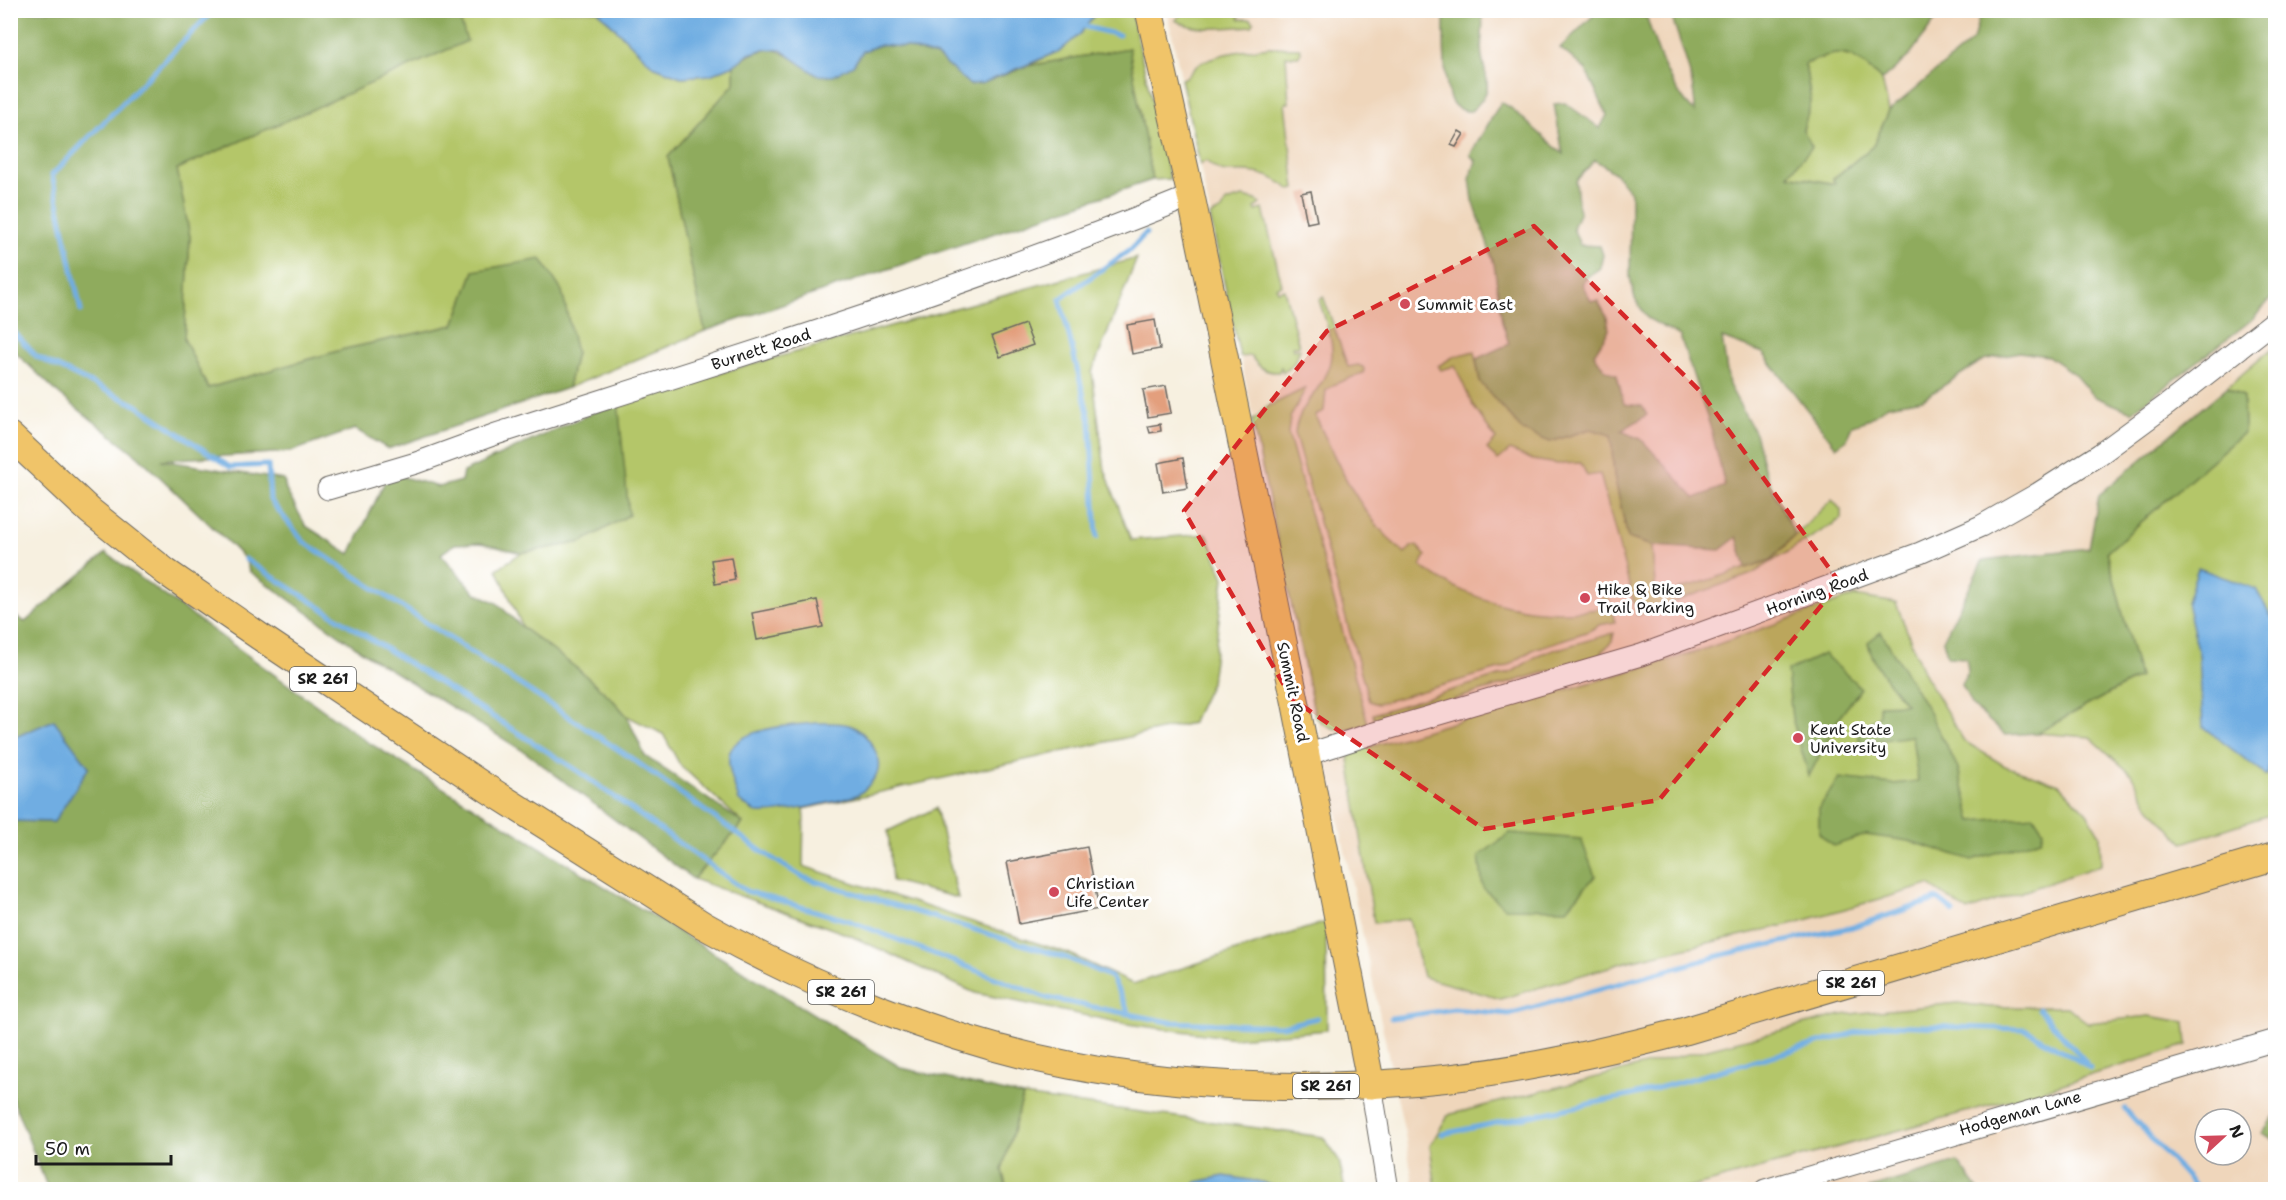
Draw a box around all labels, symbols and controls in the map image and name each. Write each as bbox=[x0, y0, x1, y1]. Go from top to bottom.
place label: Summit East bbox=[1417, 294, 1513, 315]
marker: Summit East bbox=[1398, 297, 1412, 311]
street label: Burnett Road bbox=[709, 323, 813, 375]
street label: Horning Road bbox=[1763, 564, 1871, 620]
place label: Hike & Bike Trail Parking bbox=[1597, 579, 1694, 618]
marker: Hike & Bike Trail Parking bbox=[1578, 591, 1592, 605]
street label: Summit Road bbox=[1272, 640, 1314, 744]
road number: SR 261 bbox=[290, 667, 356, 691]
place label: Kent State University bbox=[1810, 719, 1891, 758]
marker: Kent State University bbox=[1791, 731, 1805, 745]
place label: Christian Life Center bbox=[1066, 873, 1149, 912]
marker: Christian Life Center bbox=[1047, 885, 1061, 899]
road number: SR 261 bbox=[1818, 971, 1884, 995]
road number: SR 261 bbox=[808, 980, 874, 1004]
road number: SR 261 bbox=[1293, 1074, 1359, 1098]
street label: Hodgeman Lane bbox=[1957, 1086, 2083, 1140]
north arrow bbox=[2193, 1107, 2253, 1167]
text: N bbox=[2224, 1122, 2249, 1141]
scale bar bbox=[36, 1128, 171, 1166]
text: 50 m bbox=[45, 1137, 90, 1161]

